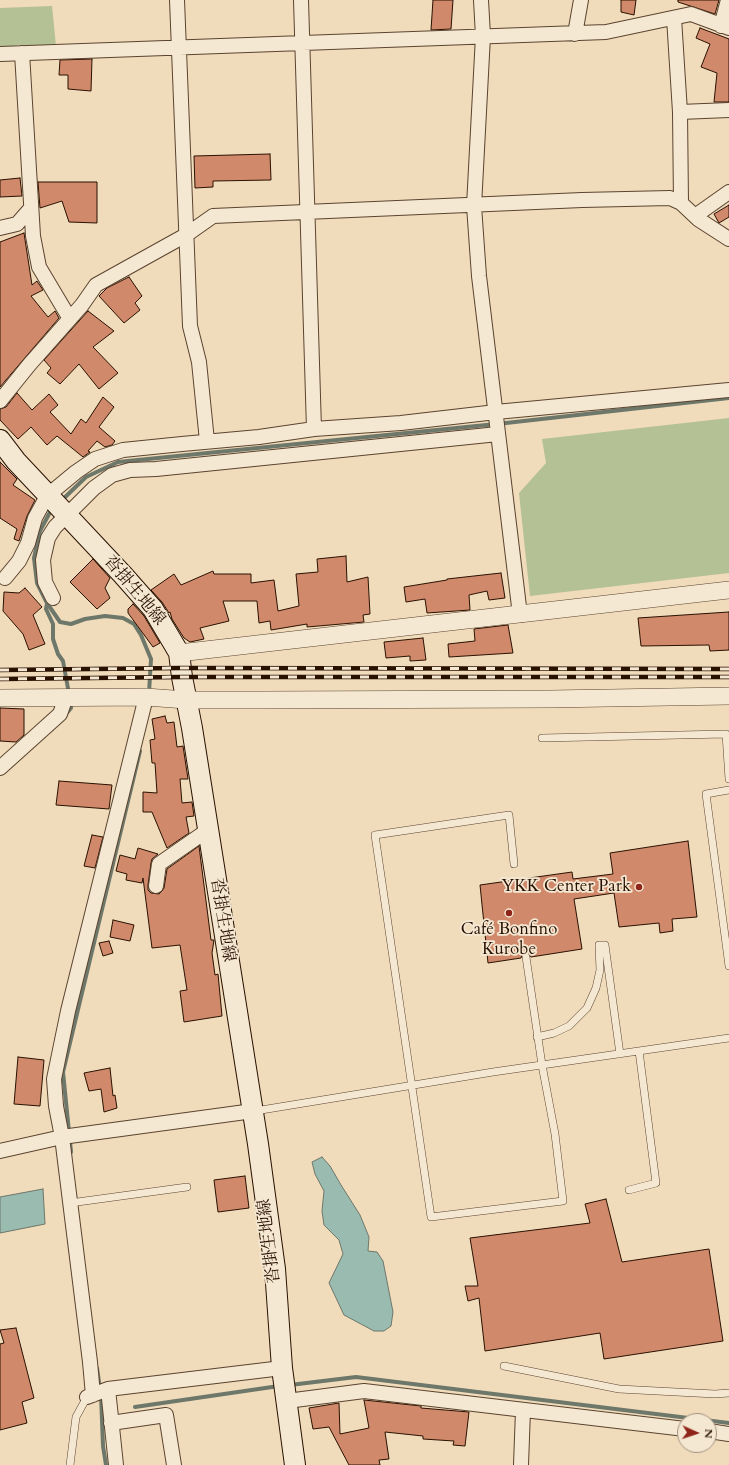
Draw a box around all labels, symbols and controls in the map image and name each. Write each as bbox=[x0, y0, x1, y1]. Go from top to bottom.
street label: 沓掛生地線 bbox=[99, 552, 169, 630]
street label: 沓掛生地線 bbox=[205, 876, 239, 964]
place label: YKK Center Park bbox=[502, 877, 631, 897]
marker: YKK Center Park bbox=[634, 882, 644, 892]
marker: Café Bonfino Kurobe bbox=[504, 908, 514, 918]
place label: Café Bonfino Kurobe bbox=[461, 920, 557, 960]
street label: 沓掛生地線 bbox=[255, 1198, 285, 1284]
north arrow bbox=[677, 1413, 717, 1453]
text: N bbox=[701, 1428, 716, 1439]

